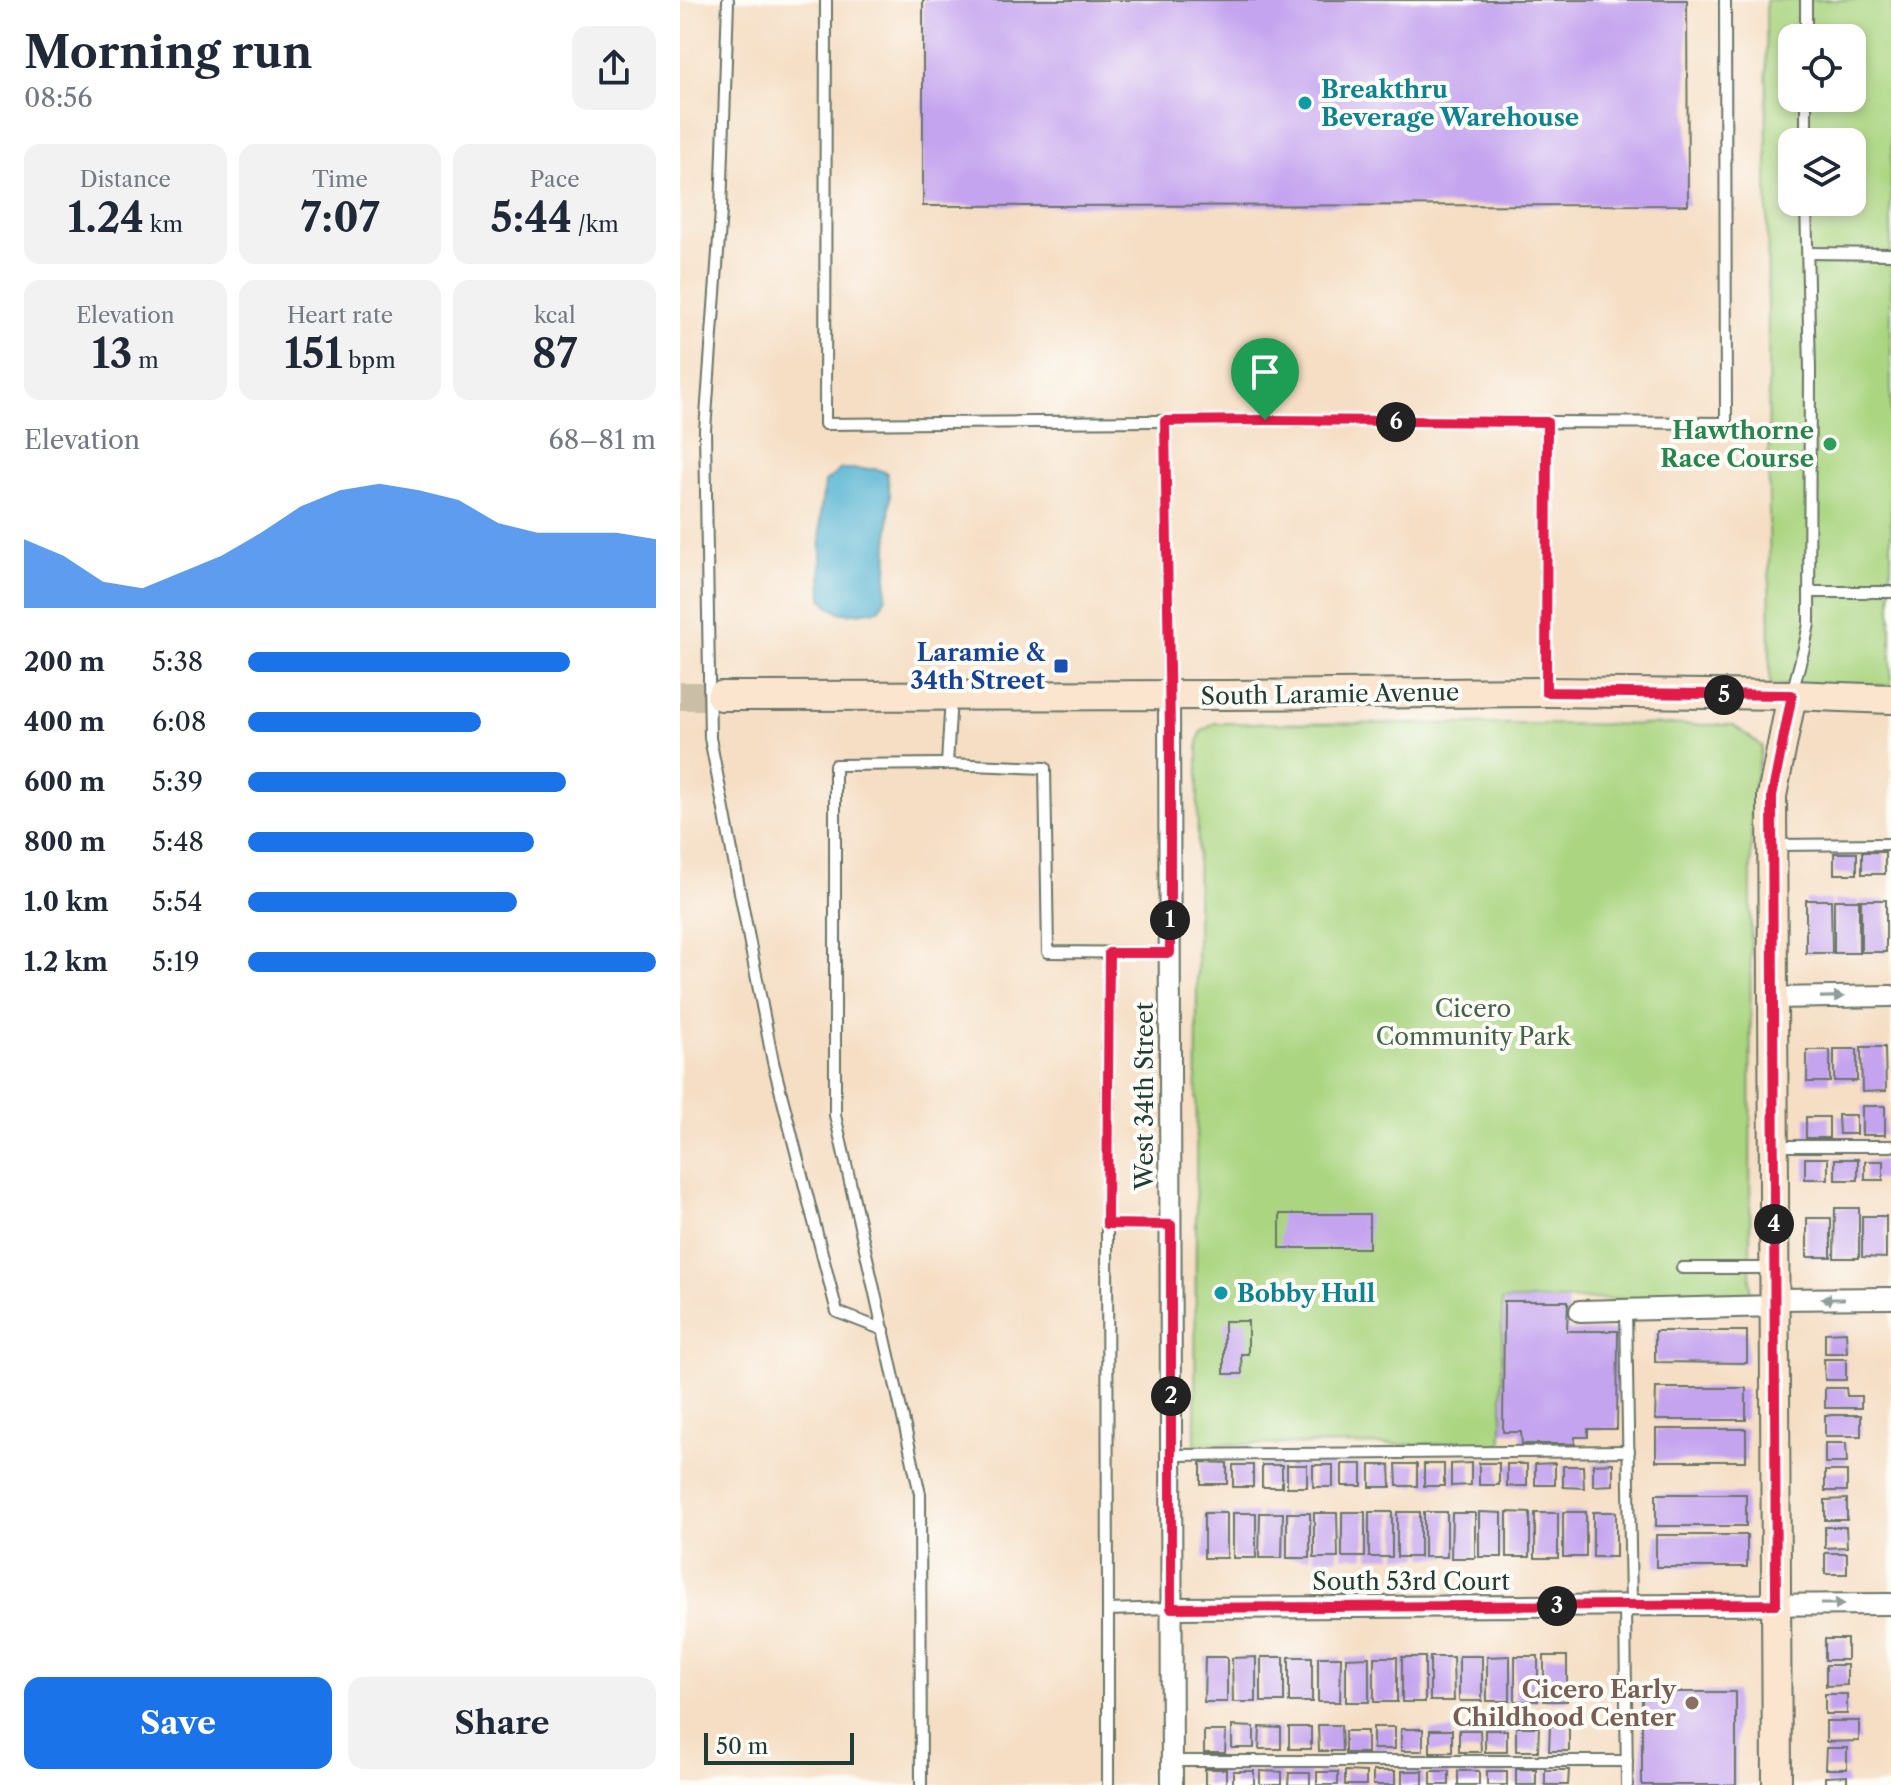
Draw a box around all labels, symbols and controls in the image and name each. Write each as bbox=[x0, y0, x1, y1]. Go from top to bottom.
map controls bbox=[1778, 24, 1866, 216]
button: locate bbox=[1778, 24, 1866, 112]
text: Morning run bbox=[24, 25, 313, 79]
button: share bbox=[572, 26, 656, 110]
place label: Breakthru Beverage Warehouse bbox=[1321, 75, 1579, 132]
text: 08:56 bbox=[24, 82, 93, 114]
marker: Breakthru Beverage Warehouse bbox=[1296, 94, 1314, 112]
button: layers bbox=[1778, 128, 1866, 216]
text: Distance bbox=[80, 166, 171, 193]
text: Time bbox=[312, 166, 368, 193]
text: Pace bbox=[530, 166, 580, 193]
text: 1.24 bbox=[68, 193, 144, 242]
text: 7:07 bbox=[300, 193, 380, 242]
text: 5:44 bbox=[490, 193, 572, 242]
text: km bbox=[144, 211, 183, 238]
text: /km bbox=[572, 211, 619, 238]
text: Elevation bbox=[76, 302, 174, 329]
text: Heart rate bbox=[287, 302, 393, 329]
text: kcal bbox=[534, 302, 575, 329]
text: 13 bbox=[92, 329, 132, 378]
text: 151 bbox=[284, 329, 342, 378]
text: 87 bbox=[532, 329, 577, 378]
pin bbox=[1231, 338, 1299, 420]
text: m bbox=[132, 347, 159, 374]
text: bpm bbox=[342, 347, 396, 374]
icon: arrive bbox=[1243, 350, 1287, 394]
pin: 6 bbox=[1376, 402, 1416, 442]
text: 6 bbox=[1389, 408, 1403, 435]
place label: Hawthorne Race Course bbox=[1660, 416, 1814, 473]
text: Elevation bbox=[24, 424, 140, 456]
text: 68–81 m bbox=[549, 424, 656, 456]
marker: Hawthorne Race Course bbox=[1821, 435, 1839, 453]
place label: Laramie & 34th Street bbox=[910, 638, 1045, 695]
text: 200 m bbox=[24, 646, 105, 678]
text: 5:38 bbox=[152, 646, 203, 678]
marker: Laramie & 34th Street bbox=[1052, 657, 1070, 675]
pin: 5 bbox=[1704, 675, 1744, 715]
street label: South Laramie Avenue bbox=[1200, 677, 1460, 711]
text: 5 bbox=[1718, 681, 1730, 708]
text: 400 m bbox=[24, 706, 105, 738]
text: 6:08 bbox=[152, 706, 206, 738]
text: 600 m bbox=[24, 766, 105, 798]
text: 5:39 bbox=[152, 766, 203, 798]
text: 800 m bbox=[24, 826, 106, 858]
text: 5:48 bbox=[152, 826, 204, 858]
text: 1.0 km bbox=[24, 886, 109, 918]
text: 5:54 bbox=[152, 886, 203, 918]
pin: 1 bbox=[1150, 900, 1190, 940]
text: 1 bbox=[1165, 906, 1175, 933]
text: 1.2 km bbox=[24, 946, 108, 978]
text: 5:19 bbox=[152, 946, 200, 978]
one-way arrow bbox=[1820, 990, 1845, 1003]
park label: Cicero Community Park bbox=[1376, 994, 1571, 1051]
street label: West 34th Street bbox=[1130, 1002, 1159, 1191]
pin: 4 bbox=[1754, 1204, 1794, 1244]
text: 4 bbox=[1767, 1210, 1781, 1237]
place label: Bobby Hull bbox=[1237, 1279, 1375, 1308]
marker: Bobby Hull bbox=[1212, 1284, 1230, 1302]
one-way arrow bbox=[1820, 1293, 1845, 1305]
pin: 2 bbox=[1151, 1376, 1191, 1416]
text: 2 bbox=[1165, 1382, 1178, 1409]
street label: South 53rd Court bbox=[1312, 1567, 1510, 1596]
pin: 3 bbox=[1537, 1586, 1577, 1626]
text: 3 bbox=[1551, 1592, 1563, 1619]
one-way arrow bbox=[1821, 1598, 1846, 1610]
place label: Cicero Early Childhood Center bbox=[1453, 1675, 1677, 1732]
button: Save bbox=[24, 1677, 332, 1769]
button: Share bbox=[348, 1677, 656, 1769]
marker: Cicero Early Childhood Center bbox=[1683, 1694, 1701, 1712]
scale bar bbox=[704, 1729, 854, 1765]
text: 50 m bbox=[716, 1733, 768, 1760]

